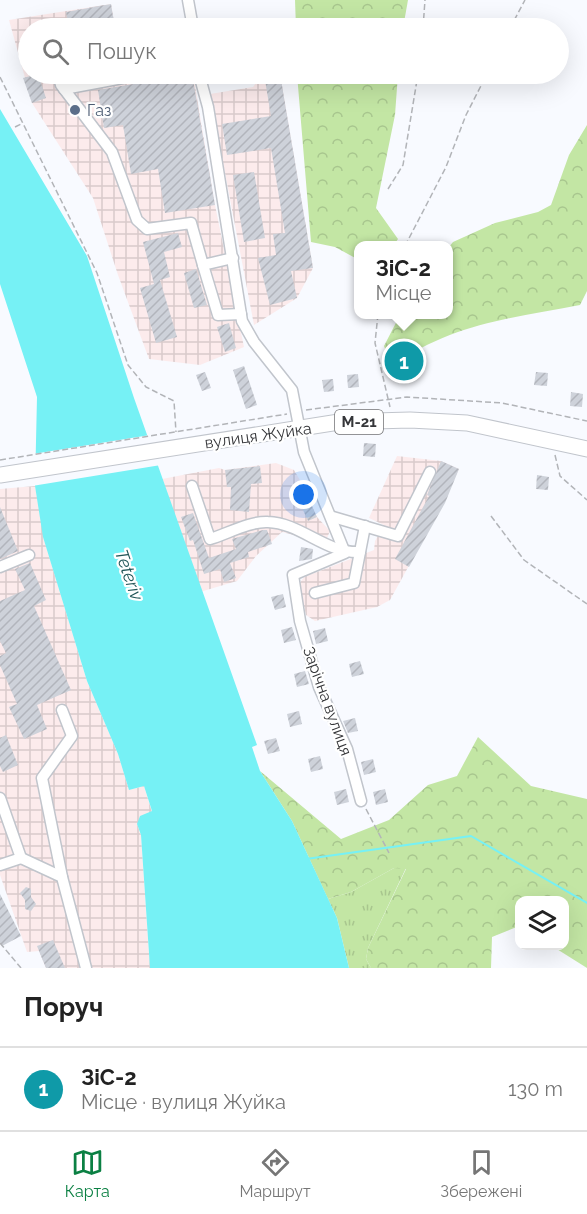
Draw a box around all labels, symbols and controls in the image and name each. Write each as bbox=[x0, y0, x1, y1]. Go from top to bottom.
search box bbox=[18, 18, 569, 84]
icon: search bbox=[39, 35, 72, 68]
text: Пошук bbox=[87, 38, 157, 64]
place label: Газ bbox=[87, 101, 111, 120]
marker: Газ bbox=[68, 103, 82, 117]
popup bbox=[354, 241, 453, 319]
text: ЗіС-2 bbox=[375, 255, 431, 281]
text: Місце bbox=[375, 281, 432, 305]
pin: 1 bbox=[384, 338, 424, 384]
road number: М-21 bbox=[335, 410, 383, 434]
street label: вулиця Жуйка bbox=[203, 419, 313, 452]
your location bbox=[289, 480, 318, 509]
water label: Teteriv bbox=[111, 547, 148, 603]
street label: Зарічна вулиця bbox=[299, 644, 356, 758]
map controls bbox=[515, 896, 569, 950]
button: layers bbox=[515, 896, 569, 950]
text: Поруч bbox=[24, 992, 103, 1022]
text: ЗіС-2 bbox=[81, 1064, 137, 1090]
text: 1 bbox=[39, 1077, 48, 1101]
text: 130 m bbox=[508, 1077, 563, 1101]
text: Місце · вулиця Жуйка bbox=[81, 1090, 286, 1114]
tab: Карта bbox=[65, 1146, 110, 1201]
tab: Маршрут bbox=[239, 1146, 311, 1201]
tab: Збережені bbox=[440, 1146, 522, 1201]

